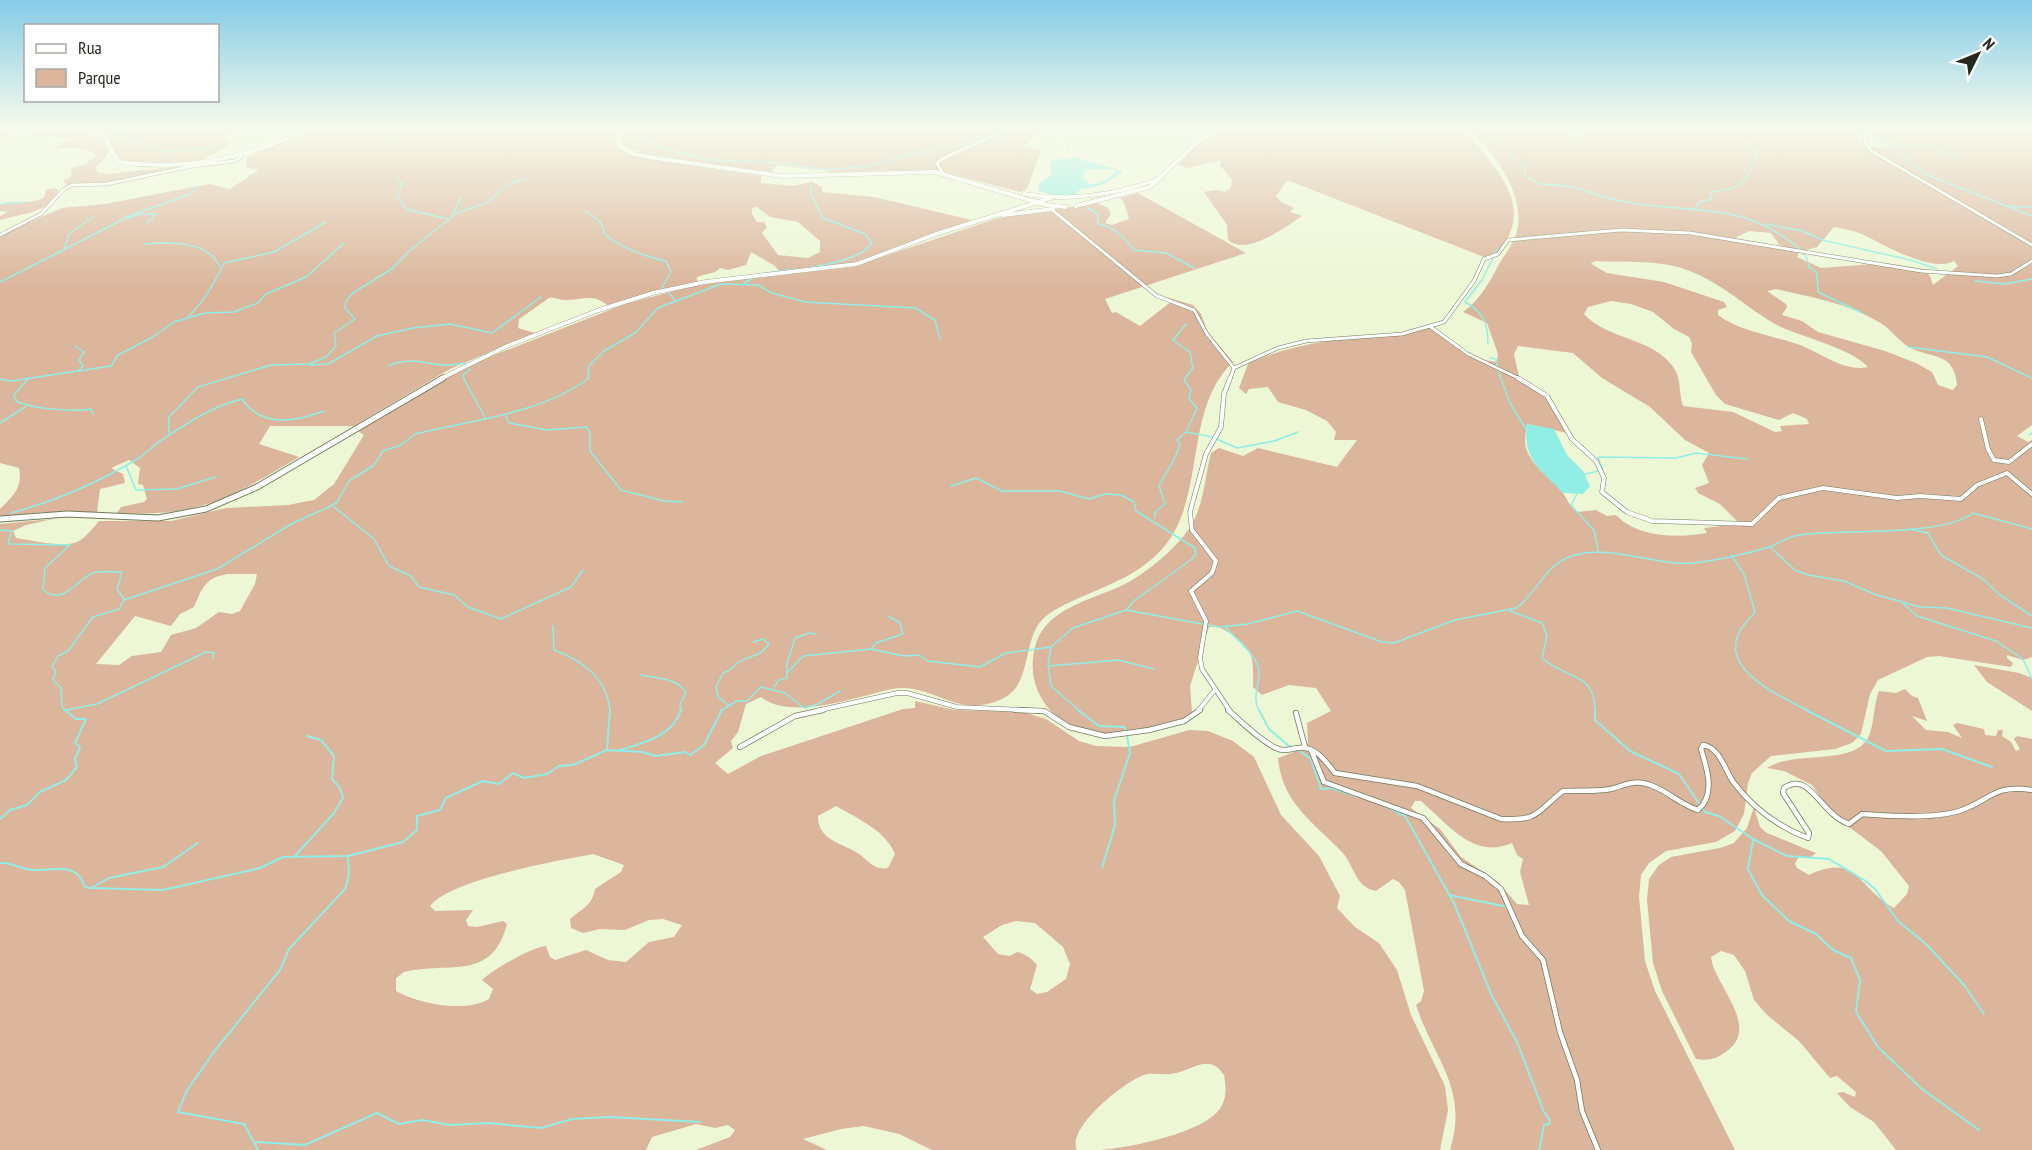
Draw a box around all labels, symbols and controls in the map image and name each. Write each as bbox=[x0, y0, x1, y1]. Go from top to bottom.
legend bbox=[24, 24, 219, 102]
north arrow bbox=[1948, 24, 2008, 84]
text: N bbox=[1979, 34, 1999, 54]
text: Rua bbox=[78, 36, 102, 59]
text: Parque bbox=[78, 66, 121, 89]

